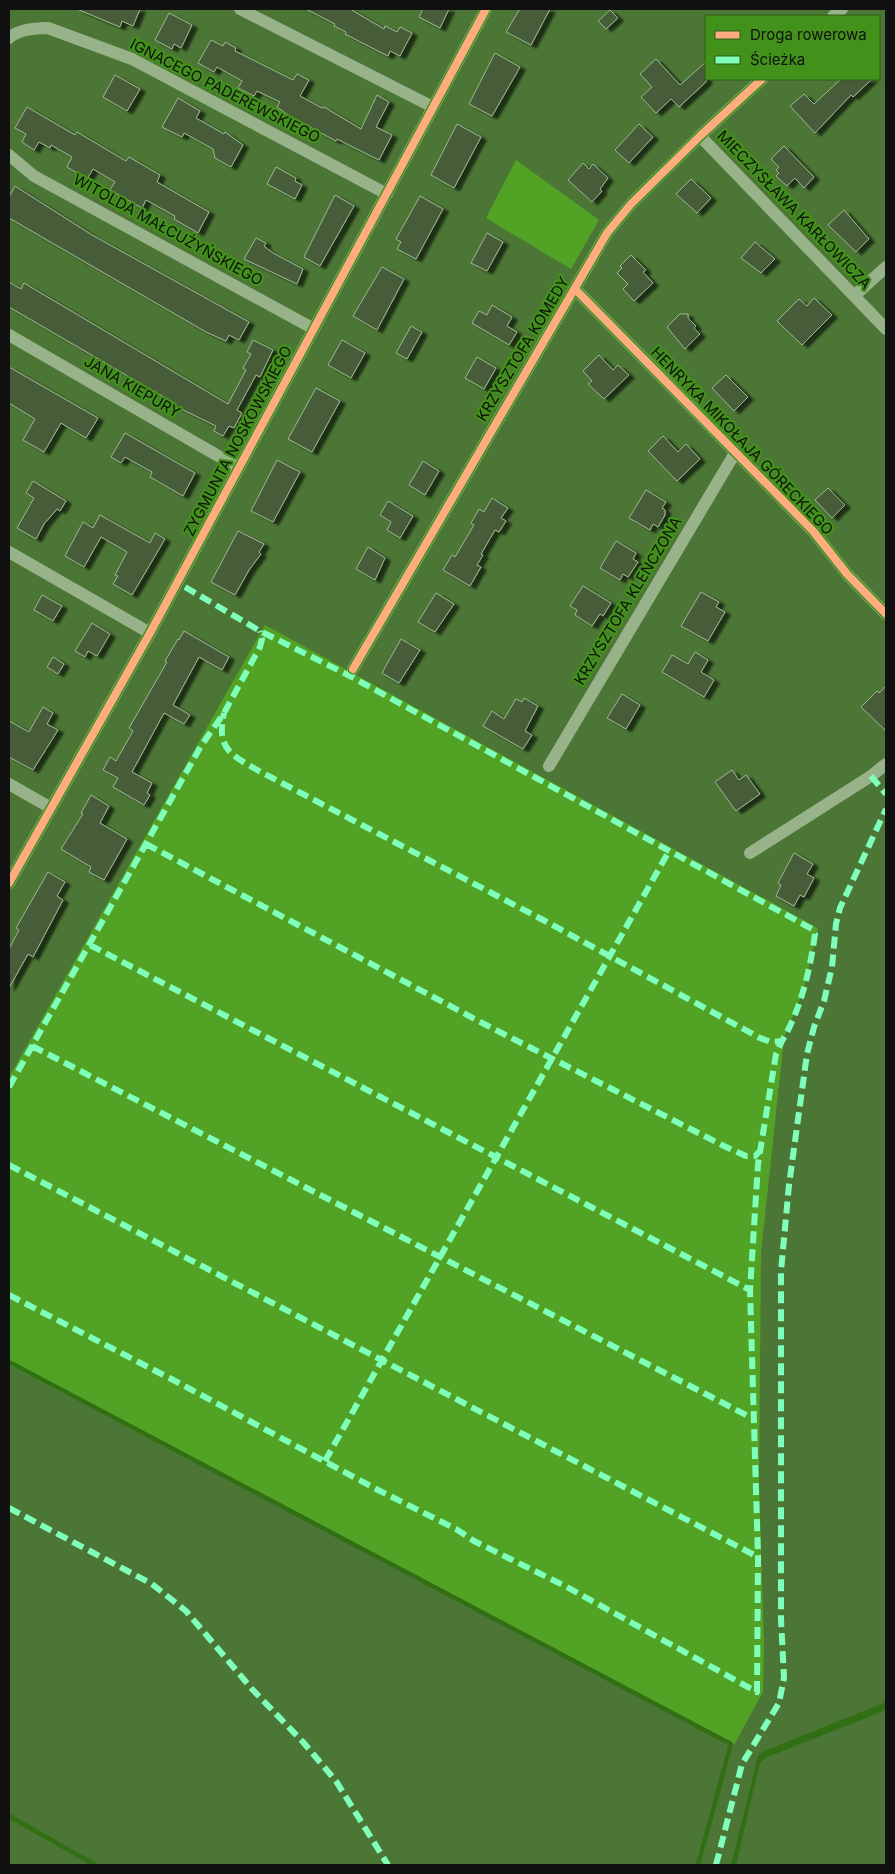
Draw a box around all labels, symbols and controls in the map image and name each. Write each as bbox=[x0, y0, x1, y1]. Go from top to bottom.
legend bbox=[705, 15, 880, 80]
text: Droga rowerowa bbox=[750, 25, 867, 44]
street label: IGNACEGO PADEREWSKIEGO bbox=[127, 34, 323, 147]
text: Ścieżka bbox=[750, 50, 805, 69]
street label: MIECZYSŁAWA KARŁOWICZA bbox=[713, 126, 875, 293]
street label: WITOLDA MAŁCUŻYŃSKIEGO bbox=[70, 169, 266, 290]
street label: KRZYSZTOFA KOMEDY bbox=[472, 273, 573, 424]
street label: ZYGMUNTA NOSKOWSKIEGO bbox=[179, 342, 296, 539]
street label: HENRYKA MIKOŁAJA GÓRECKIEGO bbox=[647, 343, 838, 539]
street label: JANA KIEPURY bbox=[81, 351, 184, 422]
street label: KRZYSZTOFA KLENCZONA bbox=[570, 513, 685, 688]

